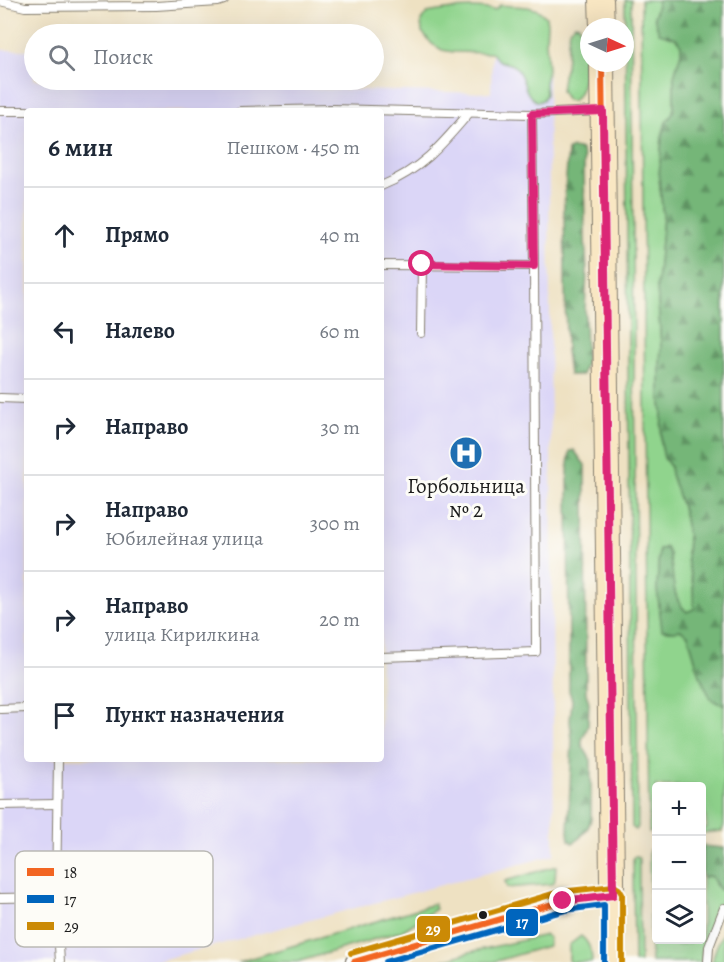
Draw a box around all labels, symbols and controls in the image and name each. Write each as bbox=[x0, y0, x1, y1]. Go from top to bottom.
north arrow bbox=[580, 18, 634, 72]
search box bbox=[24, 24, 384, 90]
icon: search bbox=[45, 41, 78, 74]
text: Поиск bbox=[93, 42, 153, 72]
text: 6 мин bbox=[48, 130, 113, 165]
text: Пешком · 450 m bbox=[226, 134, 360, 161]
icon: ahead bbox=[48, 219, 81, 252]
text: Прямо bbox=[105, 220, 169, 250]
text: 40 m bbox=[320, 222, 360, 249]
route start bbox=[408, 250, 434, 276]
icon: left bbox=[48, 315, 81, 348]
text: Налево bbox=[105, 316, 175, 346]
text: 60 m bbox=[320, 318, 360, 345]
icon: right bbox=[48, 411, 81, 444]
text: Направо bbox=[105, 412, 188, 442]
text: 30 m bbox=[320, 414, 360, 441]
hospital icon: Горбольница № 2 bbox=[448, 435, 484, 471]
place label: Горбольница № 2 bbox=[407, 472, 525, 524]
text: Направо bbox=[105, 495, 188, 525]
icon: right bbox=[48, 507, 81, 540]
text: 300 m bbox=[310, 510, 360, 537]
text: Юбилейная улица bbox=[105, 525, 264, 552]
text: Направо bbox=[105, 591, 188, 621]
icon: right bbox=[48, 603, 81, 636]
text: 20 m bbox=[319, 606, 360, 633]
text: улица Кирилкина bbox=[105, 621, 260, 648]
icon: arrive bbox=[48, 699, 81, 732]
text: Пункт назначения bbox=[105, 700, 284, 730]
map controls bbox=[652, 782, 706, 944]
button: + bbox=[652, 782, 706, 836]
button: − bbox=[652, 836, 706, 890]
legend bbox=[15, 851, 213, 947]
text: 18 bbox=[64, 862, 77, 884]
route end bbox=[549, 887, 575, 913]
text: 17 bbox=[64, 889, 76, 911]
button: layers bbox=[652, 890, 706, 944]
line badge: 17 bbox=[505, 908, 539, 937]
unlabelled marker bbox=[477, 909, 489, 921]
text: 17 bbox=[516, 912, 528, 934]
line badge: 29 bbox=[416, 915, 451, 943]
text: 29 bbox=[64, 916, 79, 938]
text: 29 bbox=[425, 919, 441, 941]

